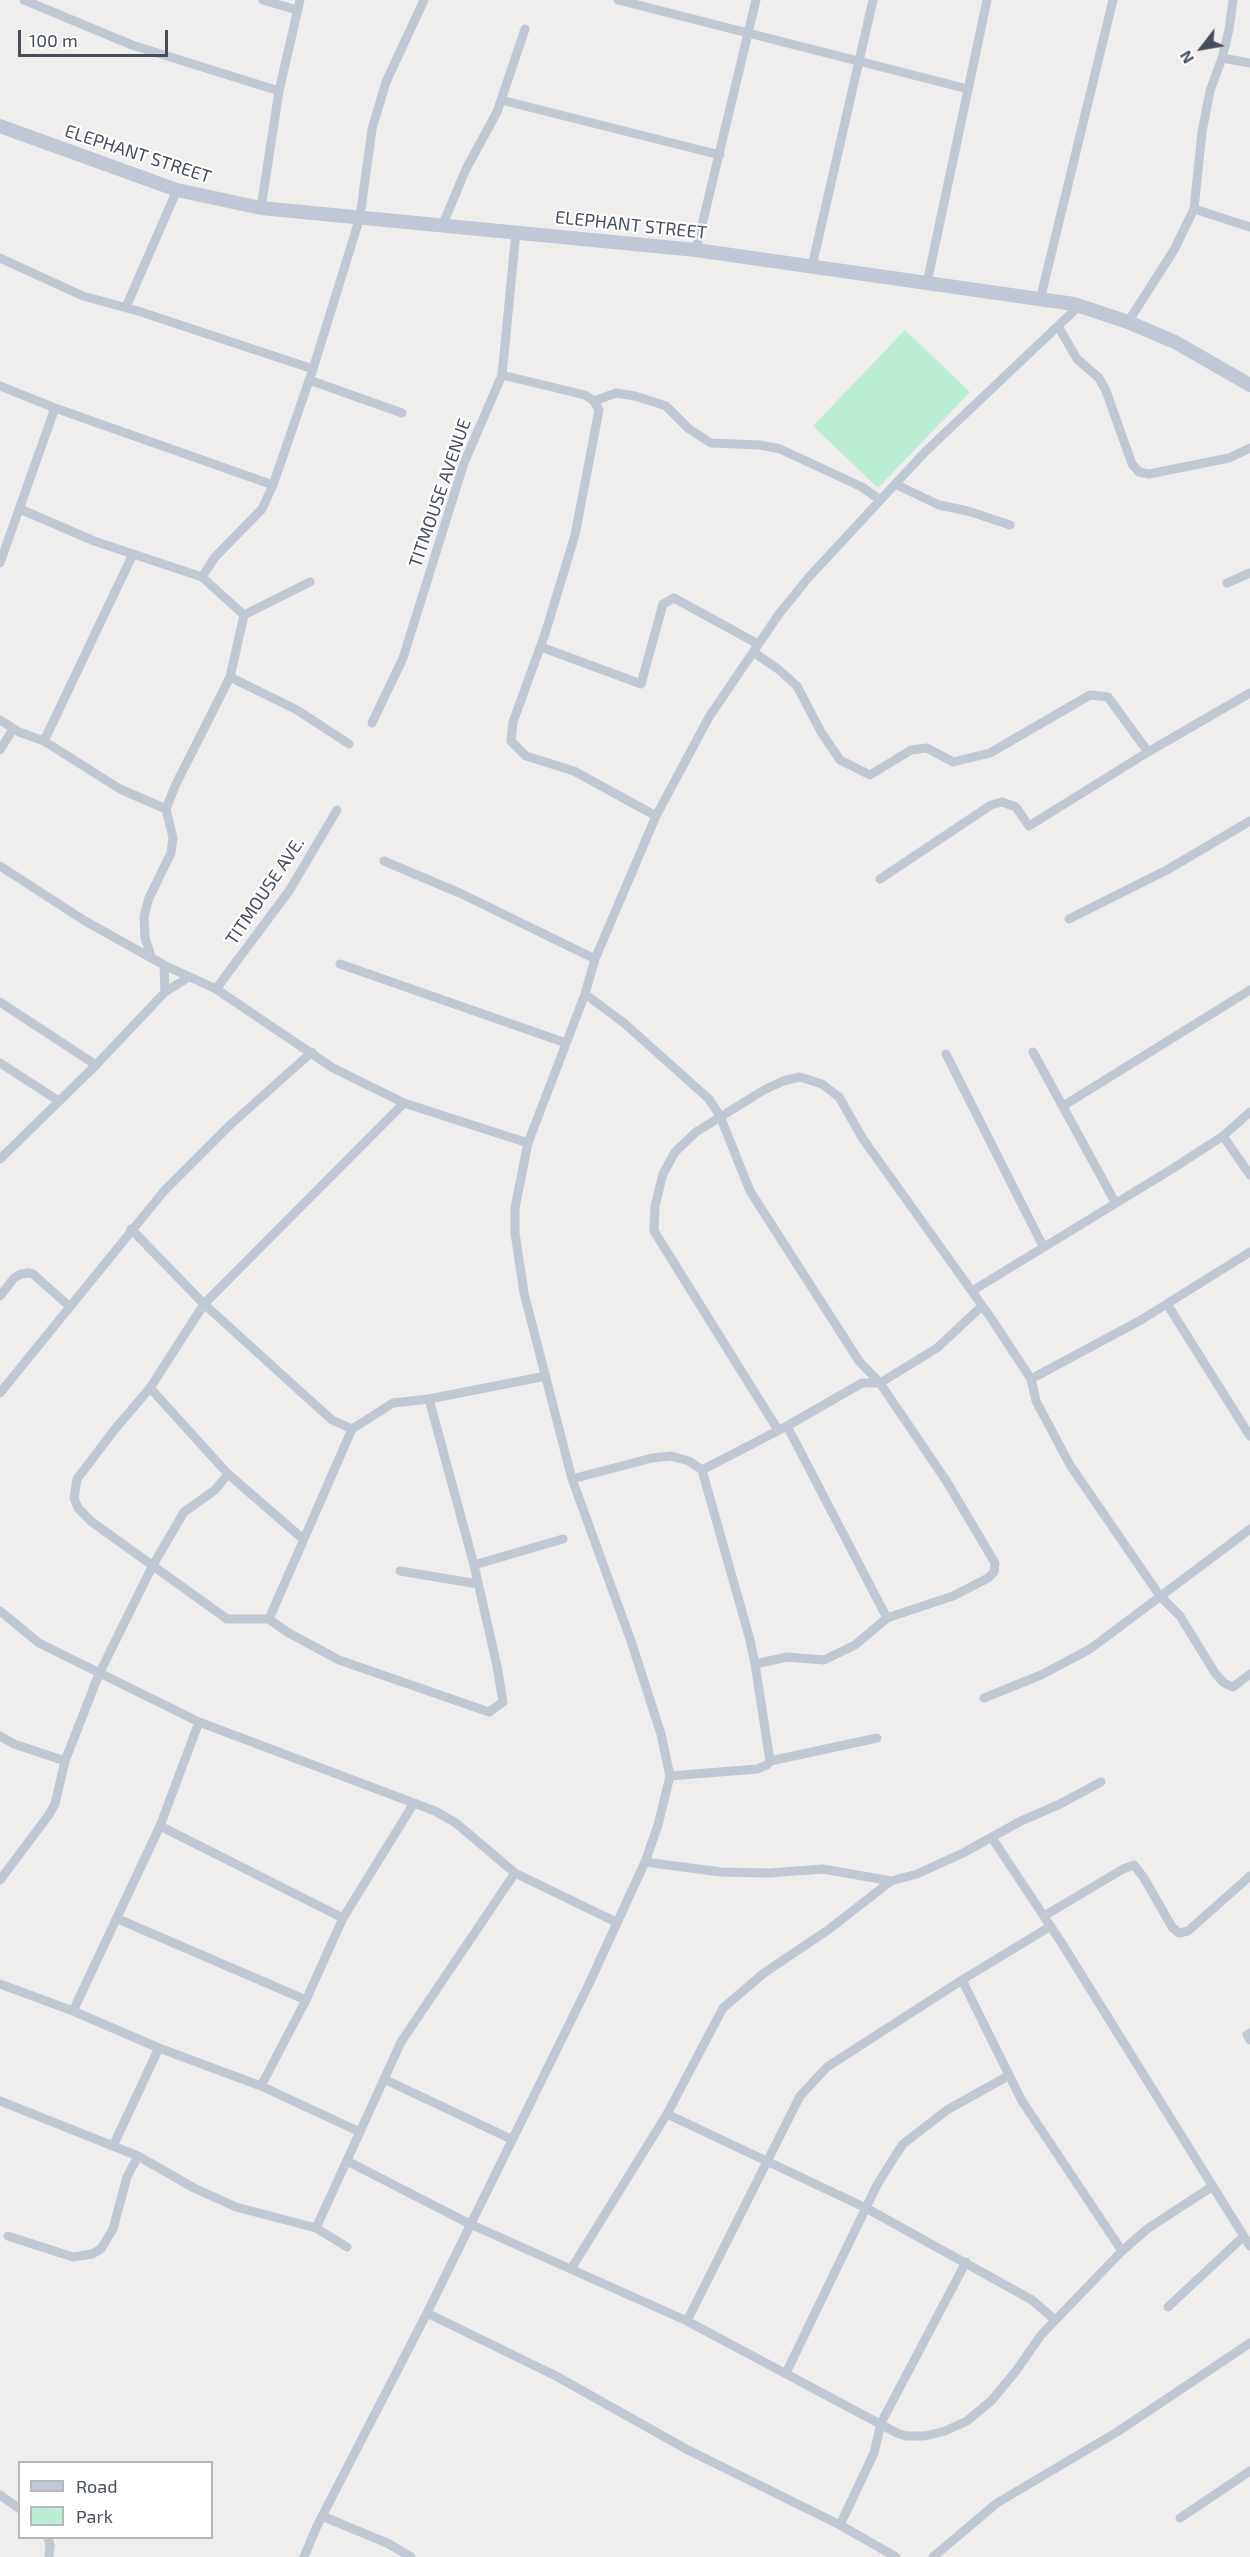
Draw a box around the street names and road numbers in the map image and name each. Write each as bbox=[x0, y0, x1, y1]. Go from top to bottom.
street label: ELEPHANT STREET bbox=[62, 120, 214, 188]
street label: ELEPHANT STREET bbox=[554, 206, 708, 244]
street label: TITMOUSE AVENUE bbox=[404, 416, 476, 570]
street label: TITMOUSE AVE. bbox=[221, 833, 309, 949]

